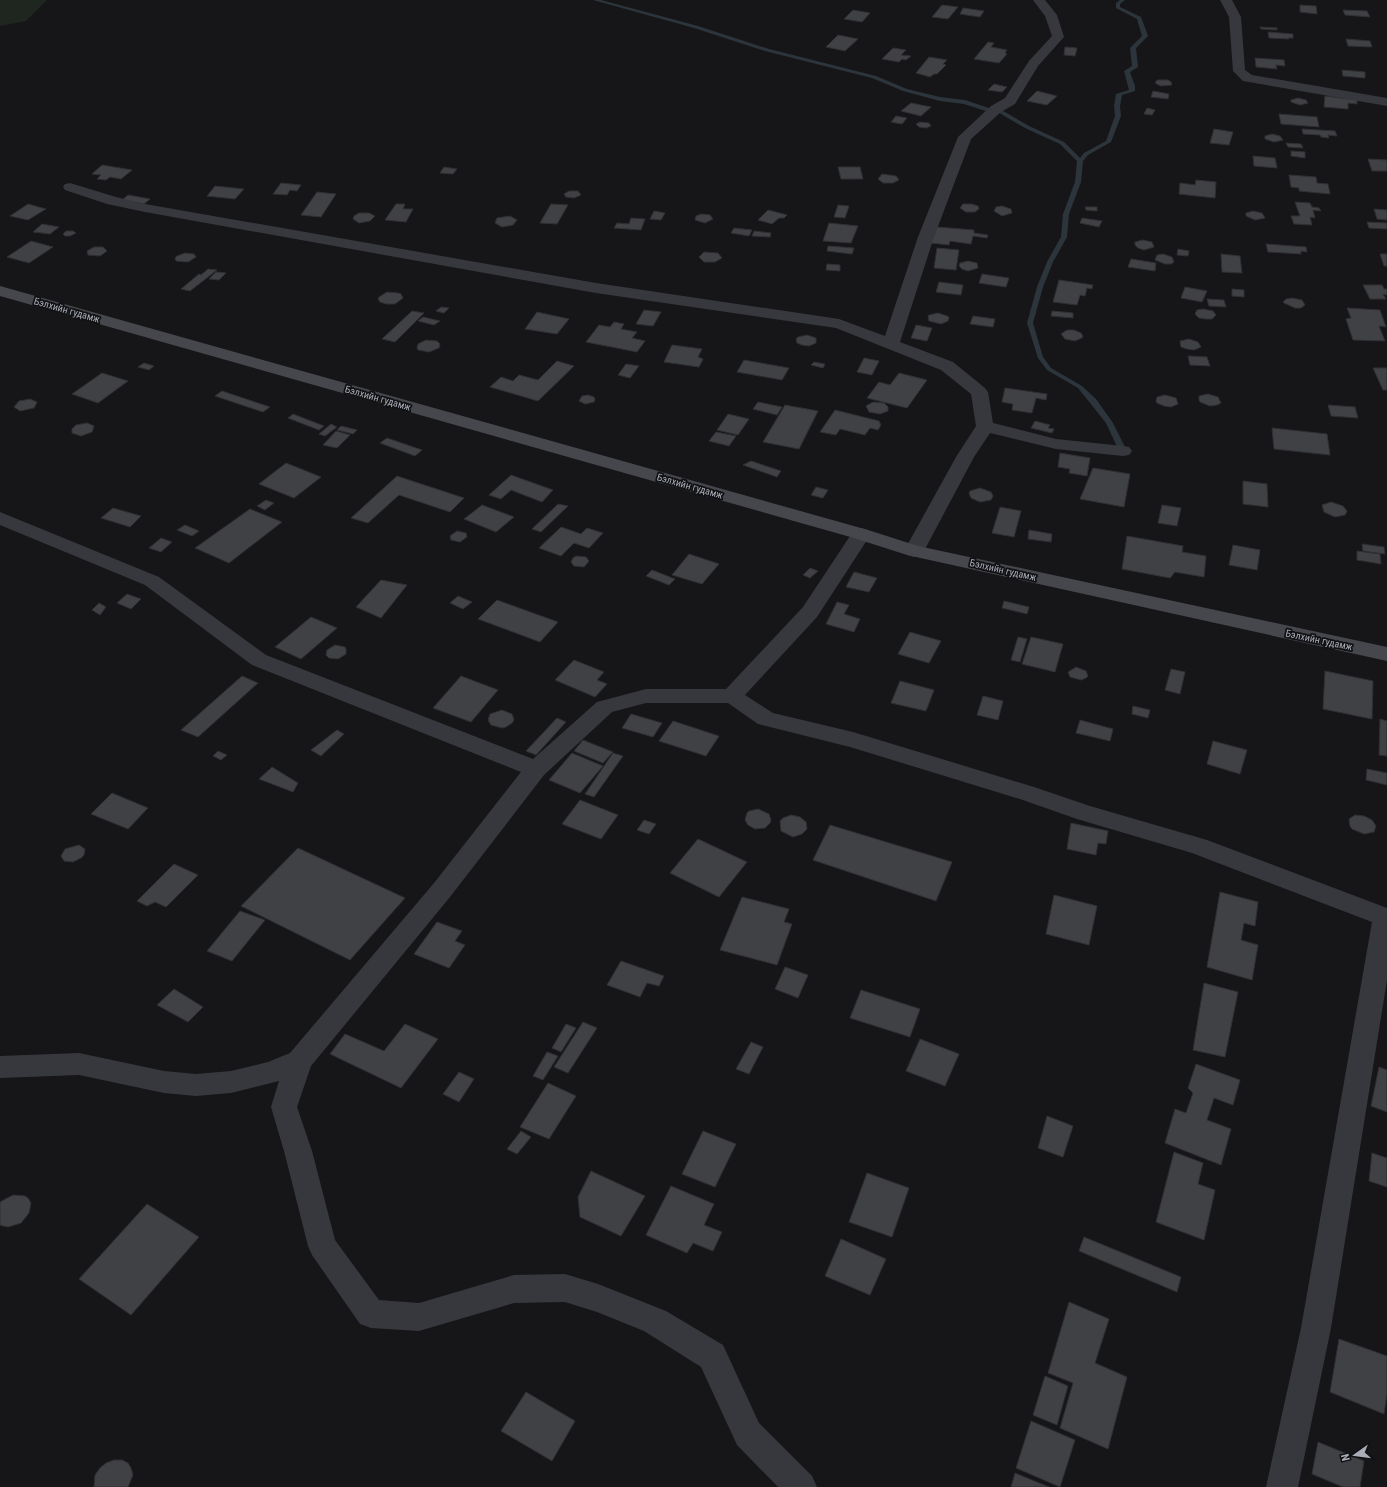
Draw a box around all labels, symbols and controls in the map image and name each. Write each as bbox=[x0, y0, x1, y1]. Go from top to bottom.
street label: Бэлхийн гудамж bbox=[33, 295, 102, 325]
street label: Бэлхийн гудамж bbox=[344, 383, 413, 413]
street label: Бэлхийн гудамж bbox=[656, 471, 725, 501]
street label: Бэлхийн гудамж bbox=[969, 557, 1038, 583]
street label: Бэлхийн гудамж bbox=[1285, 628, 1354, 653]
north arrow bbox=[1335, 1435, 1375, 1475]
text: N bbox=[1339, 1452, 1353, 1462]

